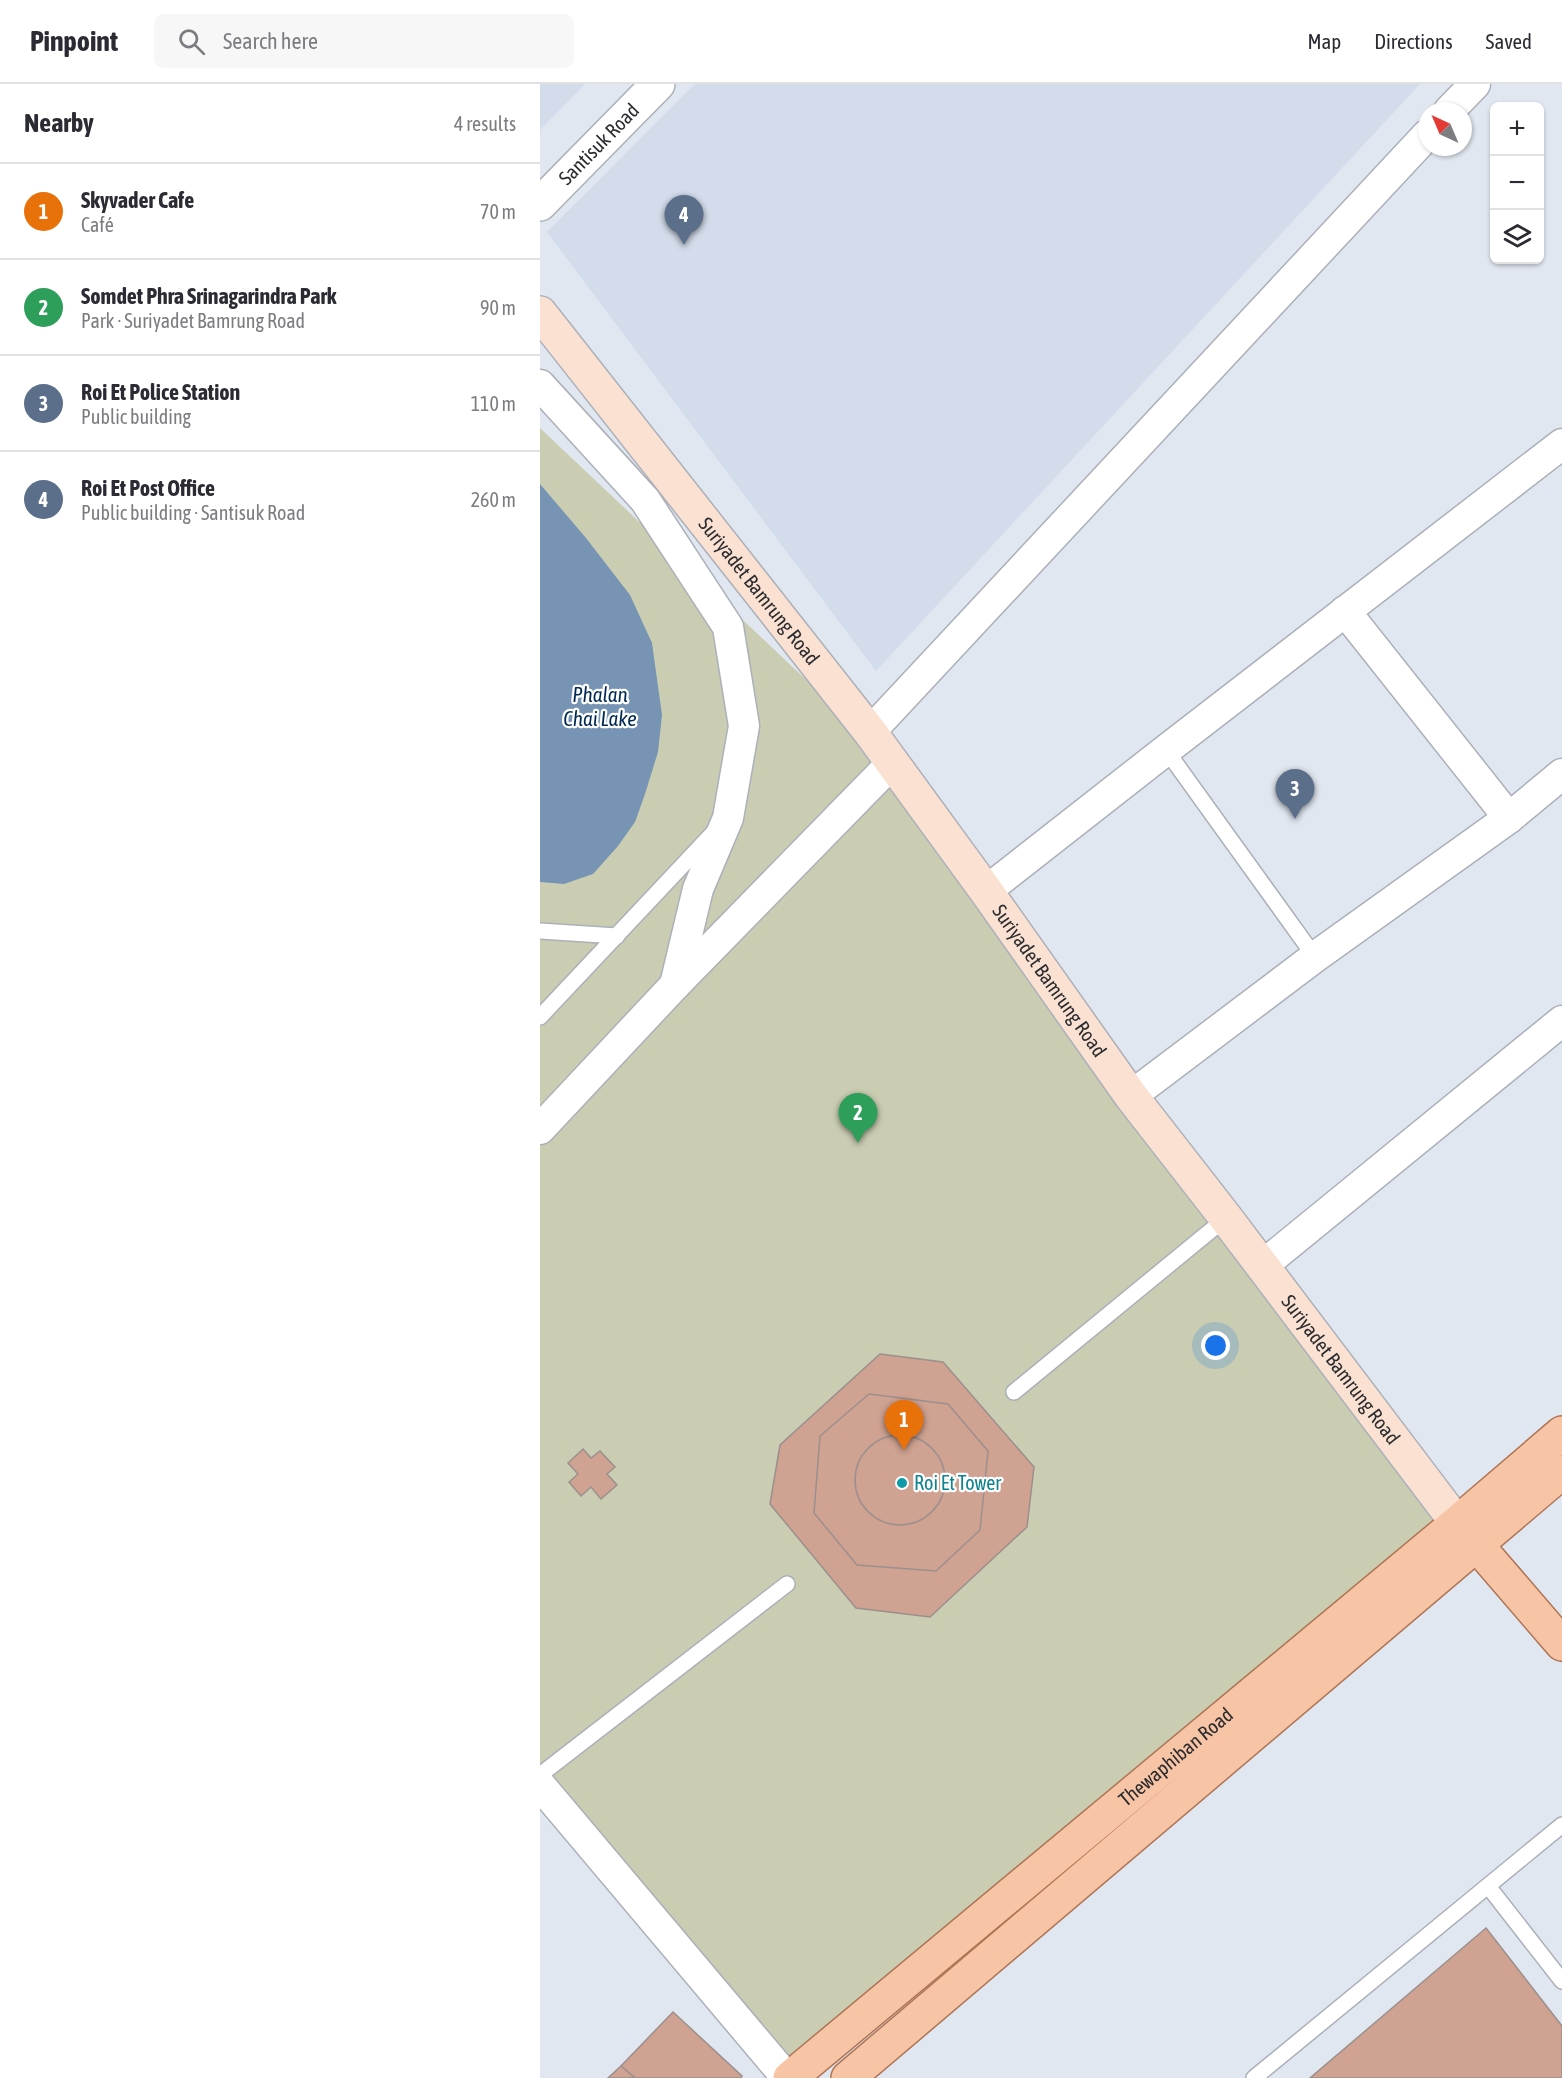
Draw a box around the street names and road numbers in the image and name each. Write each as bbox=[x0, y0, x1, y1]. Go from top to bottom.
street label: Santisuk Road bbox=[554, 99, 643, 189]
street label: Suriyadet Bamrung Road bbox=[694, 513, 824, 669]
street label: Suriyadet Bamrung Road bbox=[988, 900, 1112, 1061]
street label: Suriyadet Bamrung Road bbox=[1277, 1290, 1405, 1448]
street label: Thewaphiban Road bbox=[1114, 1702, 1237, 1811]

